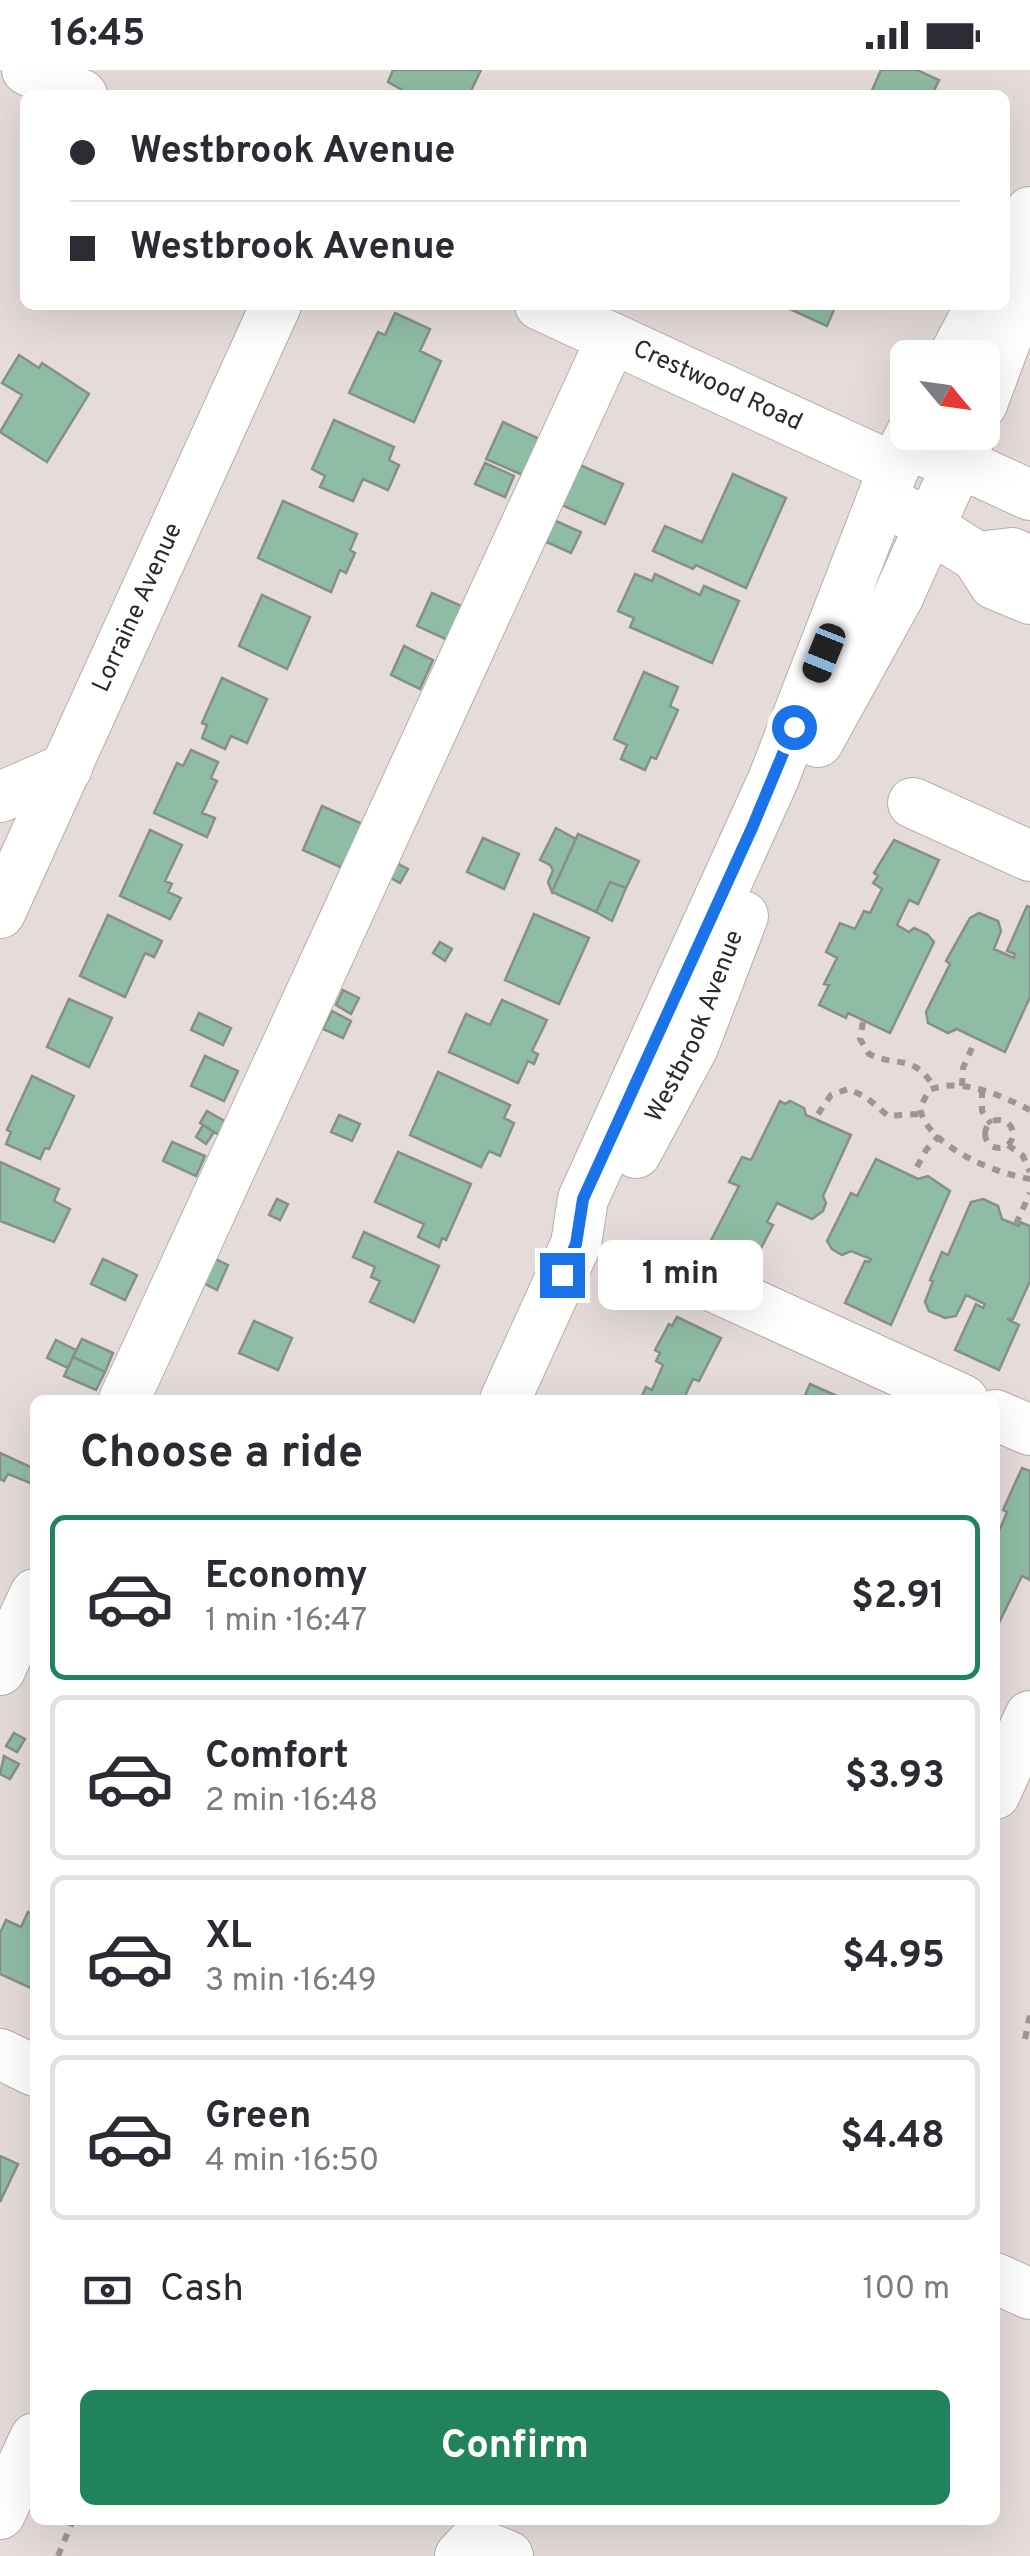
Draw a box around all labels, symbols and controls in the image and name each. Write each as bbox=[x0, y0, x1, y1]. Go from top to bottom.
text: 16:45 bbox=[50, 11, 145, 60]
text: Westbrook Avenue bbox=[130, 128, 456, 177]
text: Westbrook Avenue bbox=[130, 224, 456, 273]
street label: Crestwood Road bbox=[627, 334, 807, 439]
north arrow bbox=[890, 340, 1000, 450]
map controls bbox=[890, 340, 1000, 450]
street label: Lorraine Avenue bbox=[86, 518, 191, 698]
car bbox=[799, 620, 849, 686]
route start bbox=[772, 705, 817, 750]
street label: Westbrook Avenue bbox=[639, 926, 752, 1129]
callout: 1 min bbox=[597, 1240, 762, 1310]
route end bbox=[540, 1253, 585, 1298]
text: 1 min bbox=[642, 1255, 719, 1295]
text: Choose a ride bbox=[80, 1426, 363, 1483]
icon: car bbox=[85, 1553, 175, 1643]
text: Economy bbox=[205, 1553, 367, 1602]
text: $2.91 bbox=[851, 1573, 945, 1622]
text: 1 min · 16:47 bbox=[205, 1602, 367, 1642]
icon: car bbox=[85, 1733, 175, 1823]
text: Comfort bbox=[205, 1733, 349, 1782]
text: $3.93 bbox=[845, 1753, 945, 1802]
text: 2 min · 16:48 bbox=[205, 1782, 378, 1822]
icon: car bbox=[85, 1913, 175, 2003]
text: XL bbox=[205, 1913, 252, 1962]
text: $4.95 bbox=[842, 1933, 945, 1982]
text: 3 min · 16:49 bbox=[205, 1962, 377, 2002]
icon: car bbox=[85, 2093, 175, 2183]
text: Green bbox=[205, 2093, 311, 2142]
text: $4.48 bbox=[840, 2113, 945, 2162]
text: 4 min · 16:50 bbox=[205, 2142, 379, 2182]
icon: cash bbox=[80, 2263, 135, 2318]
text: Cash bbox=[160, 2266, 244, 2315]
text: 100 m bbox=[863, 2270, 950, 2310]
button: Confirm bbox=[80, 2390, 950, 2505]

